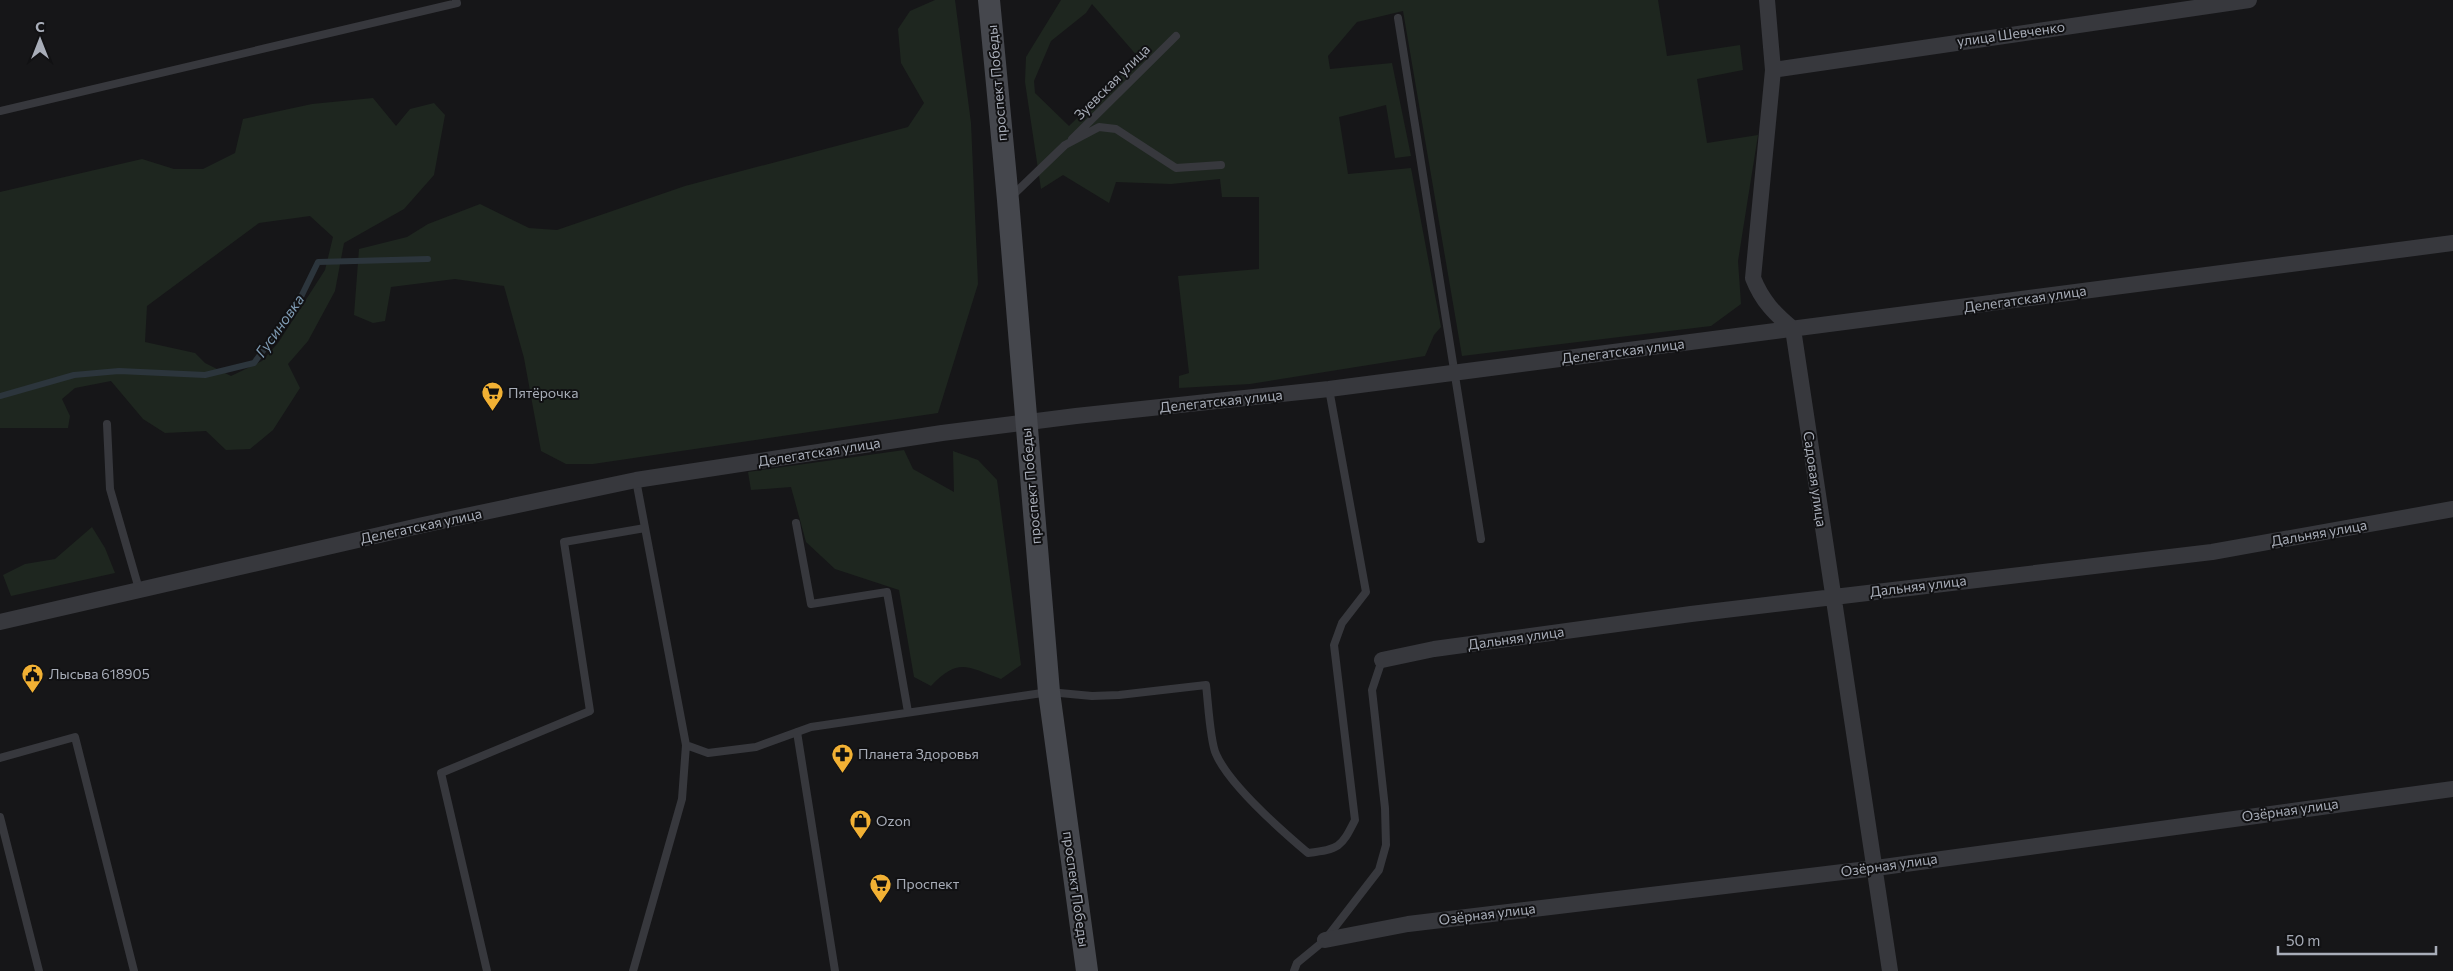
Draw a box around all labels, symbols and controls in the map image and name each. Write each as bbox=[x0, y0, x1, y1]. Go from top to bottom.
north arrow bbox=[15, 15, 65, 65]
text: С bbox=[35, 18, 45, 35]
street label: улица Шевченко bbox=[1956, 18, 2066, 49]
street label: проспект Победы bbox=[983, 24, 1010, 142]
street label: Зуевская улица bbox=[1070, 40, 1153, 123]
street label: Делегатская улица bbox=[1962, 281, 2087, 316]
water label: Гусиновка bbox=[251, 290, 307, 360]
street label: Делегатская улица bbox=[1561, 335, 1685, 366]
supermarket icon: Пятёрочка bbox=[480, 381, 504, 412]
place label: Пятёрочка bbox=[508, 384, 578, 401]
street label: Делегатская улица bbox=[1159, 386, 1283, 415]
street label: проспект Победы bbox=[1017, 427, 1044, 545]
street label: Садовая улица bbox=[1800, 430, 1831, 528]
street label: Делегатская улица bbox=[756, 433, 881, 470]
street label: Делегатская улица bbox=[359, 504, 483, 547]
street label: Дальняя улица bbox=[2270, 516, 2368, 549]
street label: Дальняя улица bbox=[1869, 571, 1967, 600]
street label: Дальняя улица bbox=[1467, 622, 1565, 653]
public building icon: Лысьва 618905 bbox=[21, 662, 45, 693]
place label: Лысьва 618905 bbox=[49, 665, 150, 682]
pharmacy icon: Планета Здоровья bbox=[830, 742, 854, 773]
place label: Планета Здоровья bbox=[858, 745, 979, 762]
street label: Озёрная улица bbox=[2241, 794, 2339, 825]
shop icon: Ozon bbox=[848, 809, 872, 840]
place label: Ozon bbox=[876, 812, 911, 829]
street label: проспект Победы bbox=[1060, 830, 1093, 948]
street label: Озёрная улица bbox=[1840, 849, 1938, 880]
supermarket icon: Проспект bbox=[868, 872, 892, 903]
place label: Проспект bbox=[896, 875, 960, 892]
street label: Озёрная улица bbox=[1438, 899, 1536, 928]
scale bar bbox=[2278, 924, 2436, 956]
text: 50 m bbox=[2286, 931, 2320, 949]

